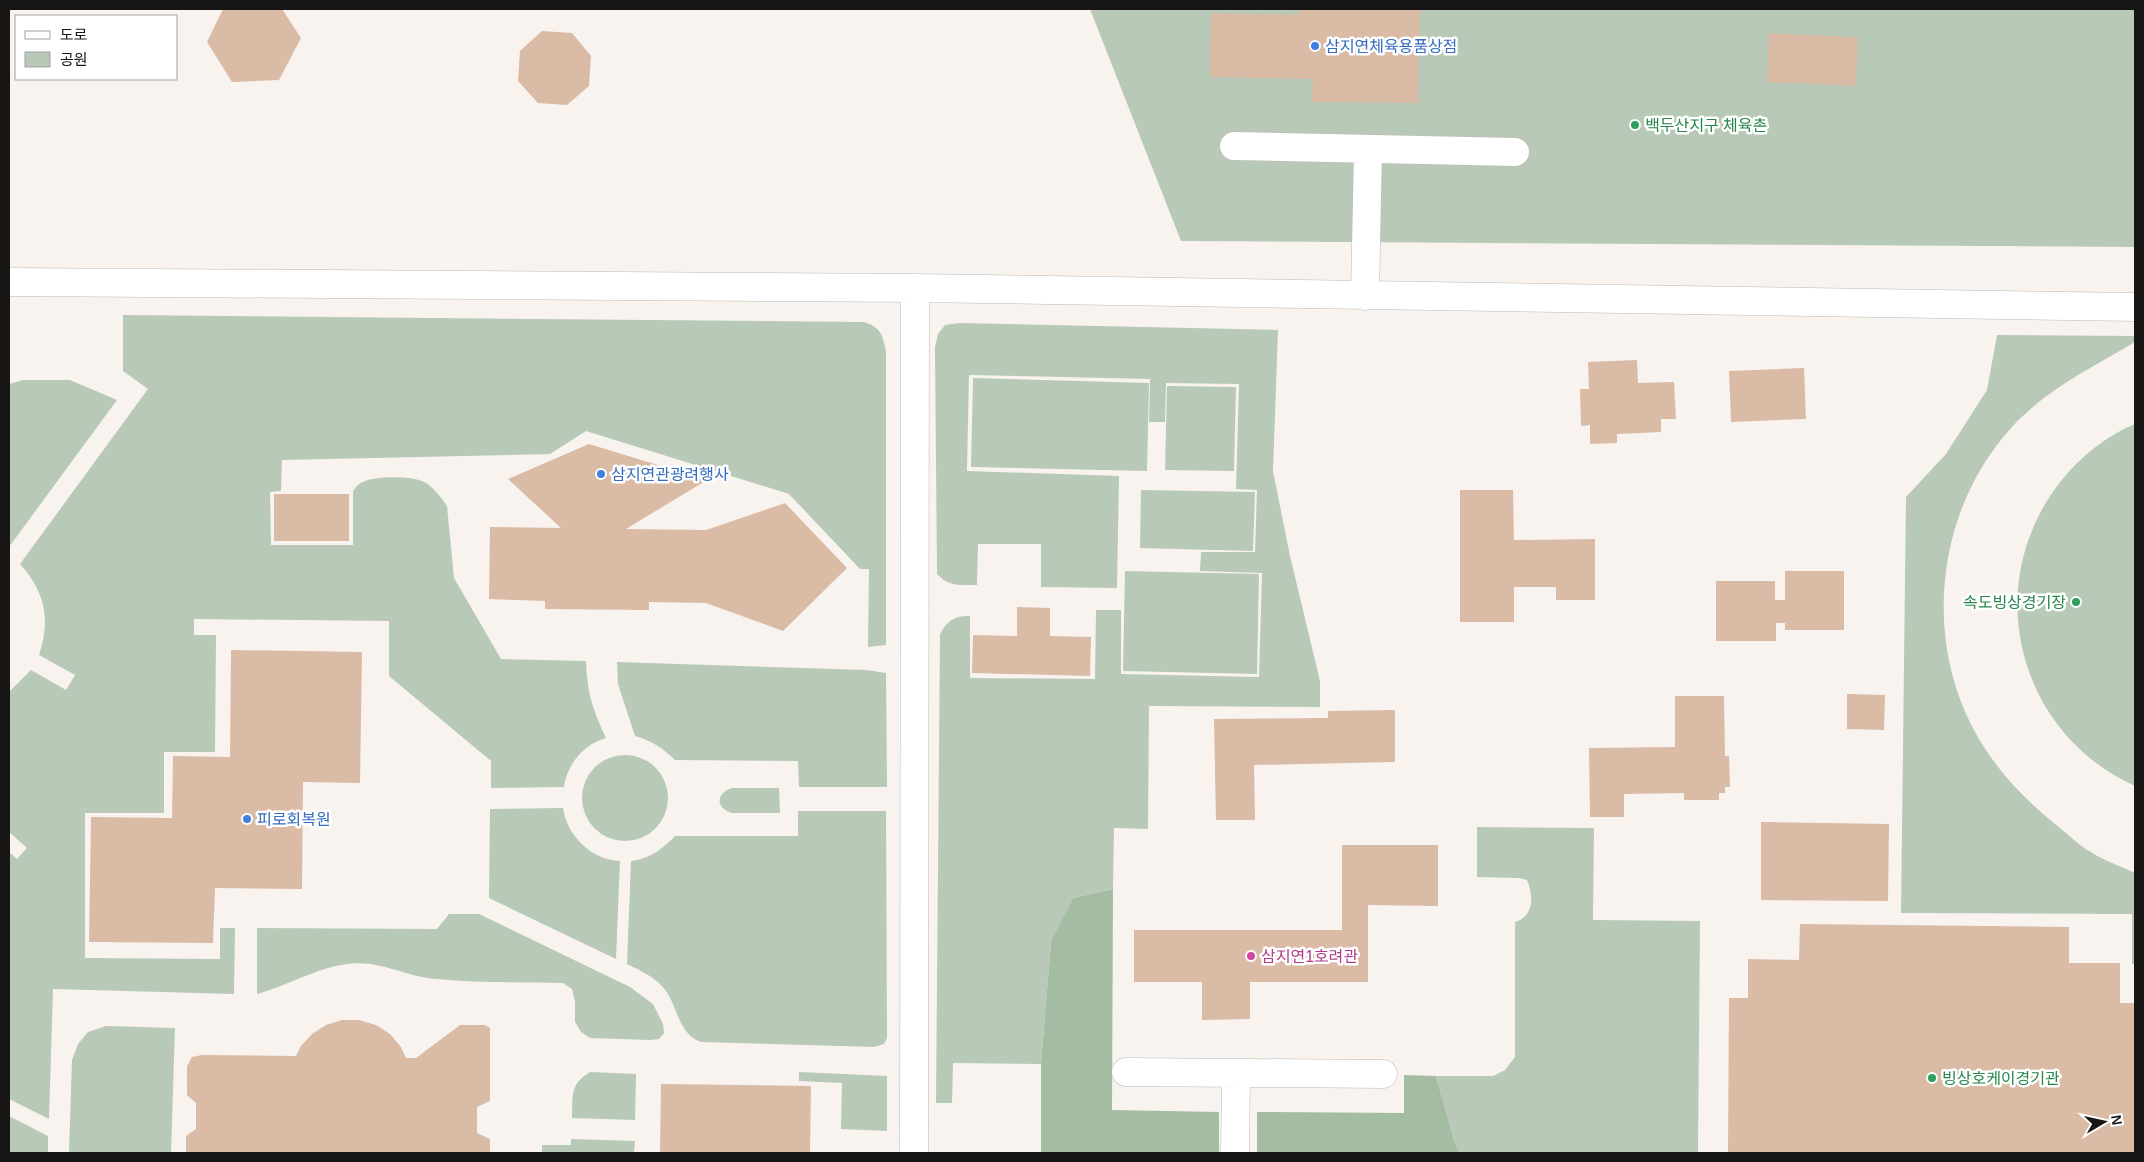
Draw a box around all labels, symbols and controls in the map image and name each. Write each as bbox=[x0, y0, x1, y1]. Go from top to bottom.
legend bbox=[15, 15, 178, 80]
text: 도로 bbox=[60, 26, 88, 43]
place label: 삼지연체육용품상점 bbox=[1325, 38, 1457, 55]
marker: 삼지연체육용품상점 bbox=[1309, 40, 1321, 52]
text: 공원 bbox=[60, 51, 88, 68]
place label: 백두산지구 체육촌 bbox=[1645, 117, 1767, 134]
marker: 백두산지구 체육촌 bbox=[1629, 119, 1641, 131]
place label: 삼지연관광려행사 bbox=[611, 466, 729, 483]
marker: 삼지연관광려행사 bbox=[595, 468, 607, 480]
place label: 속도빙상경기장 bbox=[1963, 594, 2066, 611]
marker: 속도빙상경기장 bbox=[2070, 596, 2082, 608]
place label: 피로회복원 bbox=[257, 811, 331, 828]
marker: 피로회복원 bbox=[241, 813, 253, 825]
place label: 삼지연1호려관 bbox=[1261, 948, 1358, 965]
marker: 삼지연1호려관 bbox=[1245, 950, 1257, 962]
place label: 빙상호케이경기관 bbox=[1942, 1070, 2060, 1087]
marker: 빙상호케이경기관 bbox=[1926, 1072, 1938, 1084]
north arrow bbox=[2079, 1097, 2129, 1147]
text: N bbox=[2108, 1114, 2126, 1126]

